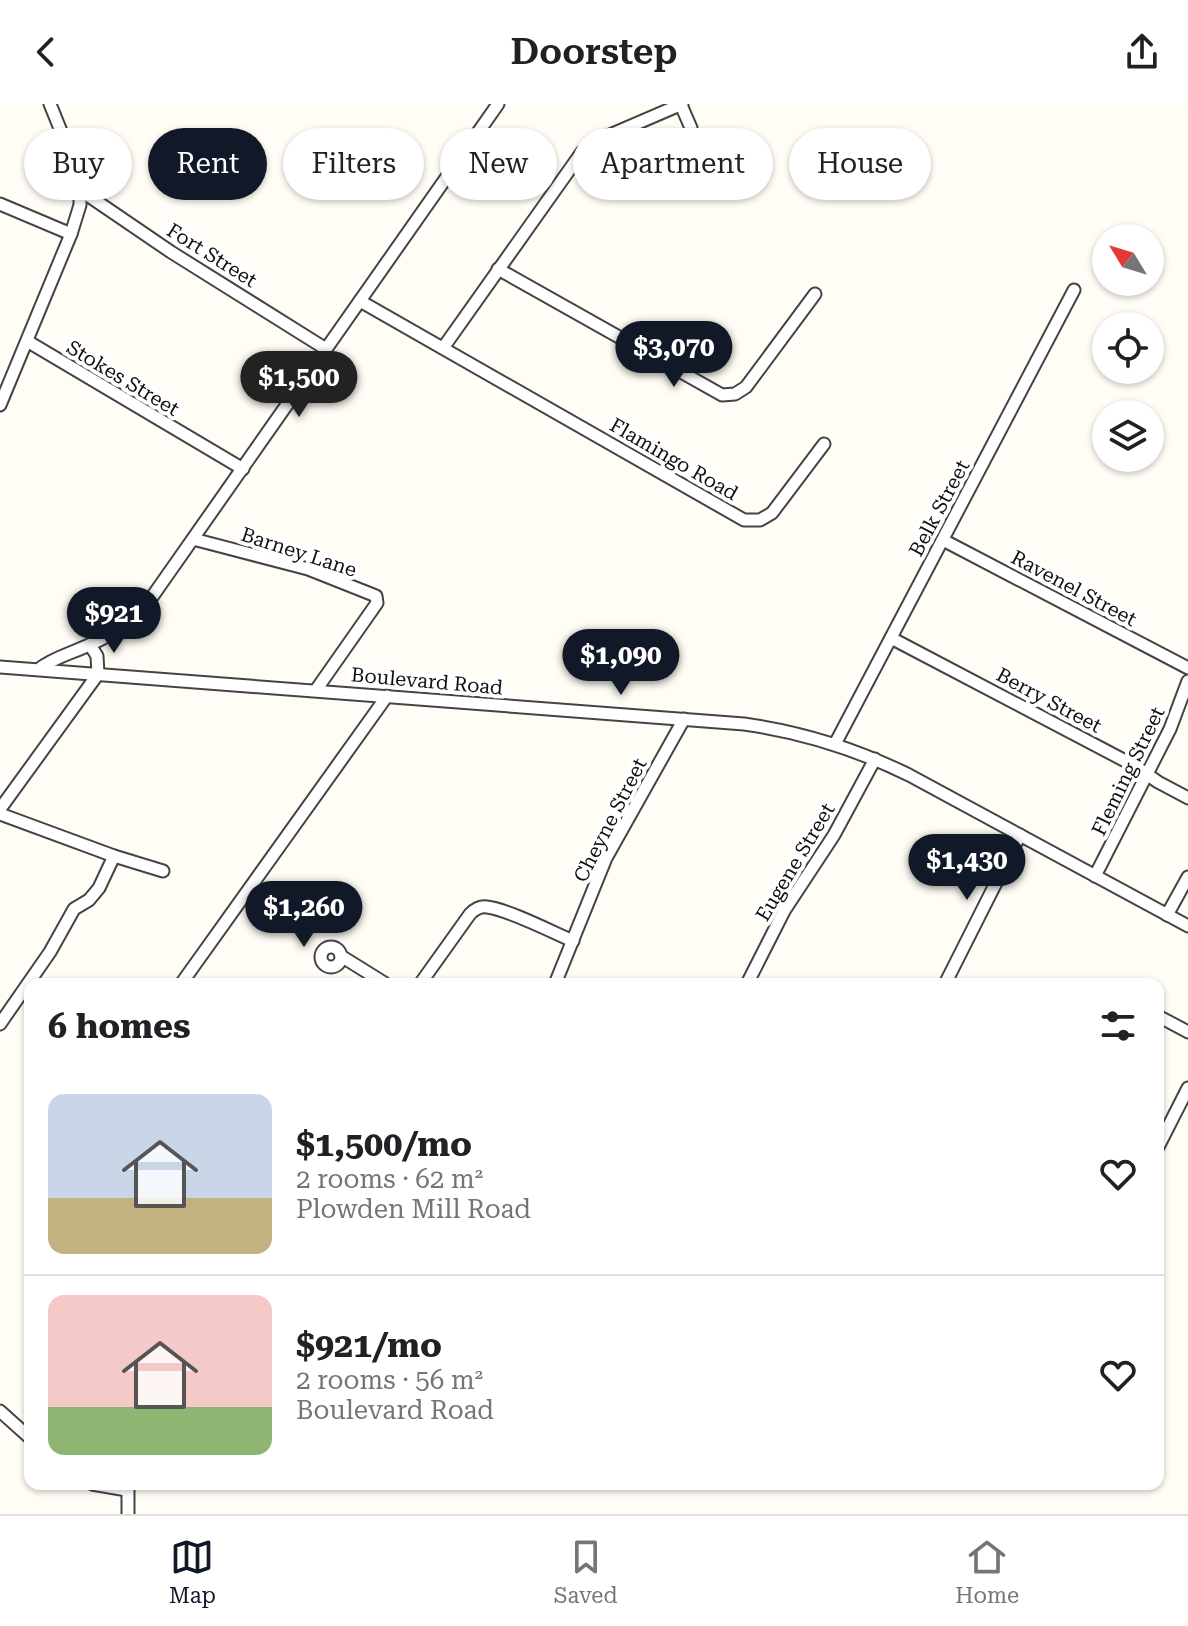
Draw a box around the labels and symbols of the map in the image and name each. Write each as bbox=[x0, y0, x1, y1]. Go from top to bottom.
street label: Fort Street bbox=[162, 218, 262, 292]
north arrow bbox=[1092, 224, 1164, 296]
pin: $3,070 bbox=[609, 321, 739, 389]
street label: Stokes Street bbox=[62, 335, 184, 421]
pin: $1,500 bbox=[234, 351, 364, 419]
street label: Flamingo Road bbox=[606, 413, 742, 505]
street label: Belk Street bbox=[904, 455, 975, 560]
street label: Barney Lane bbox=[238, 522, 360, 582]
street label: Ravenel Street bbox=[1007, 545, 1141, 631]
pin: $921 bbox=[67, 587, 161, 655]
pin: $1,090 bbox=[556, 629, 686, 697]
street label: Boulevard Road bbox=[350, 662, 504, 700]
street label: Berry Street bbox=[992, 662, 1106, 738]
street label: Fleming Street bbox=[1086, 702, 1170, 839]
street label: Cheyne Street bbox=[568, 753, 652, 886]
street label: Eugene Street bbox=[750, 798, 840, 925]
pin: $1,430 bbox=[902, 834, 1032, 902]
pin: $1,260 bbox=[239, 881, 369, 949]

